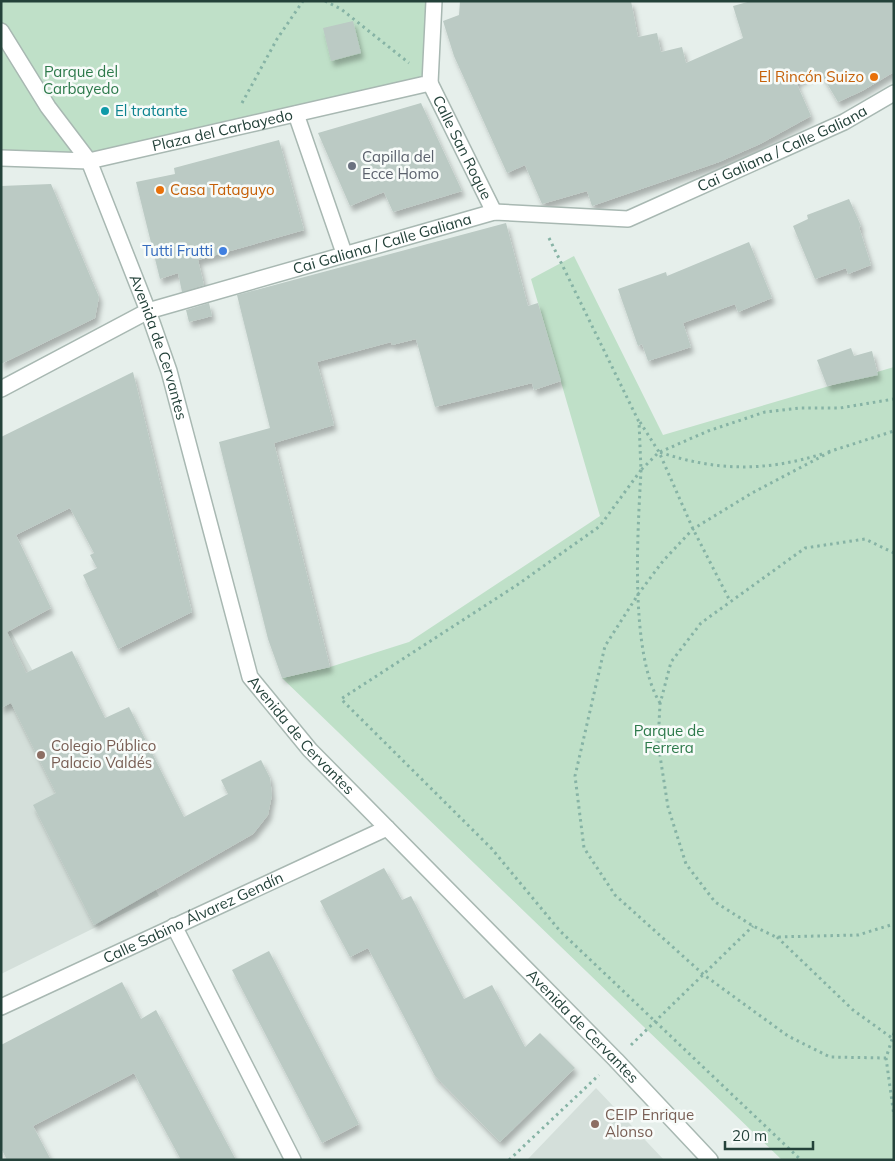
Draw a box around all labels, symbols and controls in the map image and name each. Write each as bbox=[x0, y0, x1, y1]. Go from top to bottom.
park label: Parque del Carbayedo bbox=[43, 62, 119, 98]
place label: El Rincón Suizo bbox=[759, 67, 864, 86]
marker: El Rincón Suizo bbox=[868, 71, 880, 83]
street label: Calle San Roque bbox=[429, 92, 496, 203]
place label: El tratante bbox=[115, 101, 187, 120]
street label: Cai Galiana / Calle Galiana bbox=[694, 101, 870, 196]
marker: El tratante bbox=[99, 105, 111, 117]
street label: Plaza del Carbayedo bbox=[150, 105, 295, 155]
place label: Capilla del Ecce Homo bbox=[362, 147, 439, 183]
marker: Capilla del Ecce Homo bbox=[346, 160, 358, 172]
place label: Casa Tataguyo bbox=[170, 180, 275, 199]
marker: Casa Tataguyo bbox=[154, 184, 166, 196]
street label: Cai Galiana / Calle Galiana bbox=[291, 209, 474, 278]
place label: Tutti Frutti bbox=[142, 241, 213, 260]
marker: Tutti Frutti bbox=[217, 245, 229, 257]
street label: Avenida de Cervantes bbox=[126, 271, 192, 422]
street label: Avenida de Cervantes bbox=[244, 672, 359, 798]
park label: Parque de Ferrera bbox=[634, 721, 704, 757]
place label: Colegio Público Palacio Valdés bbox=[51, 736, 156, 772]
marker: Colegio Público Palacio Valdés bbox=[35, 749, 47, 761]
street label: Calle Sabino Álvarez Gendín bbox=[100, 867, 286, 967]
street label: Avenida de Cervantes bbox=[523, 965, 643, 1087]
place label: CEIP Enrique Alonso bbox=[605, 1105, 694, 1141]
marker: CEIP Enrique Alonso bbox=[589, 1118, 601, 1130]
scale bar bbox=[725, 1118, 812, 1150]
text: 20 m bbox=[732, 1126, 767, 1145]

